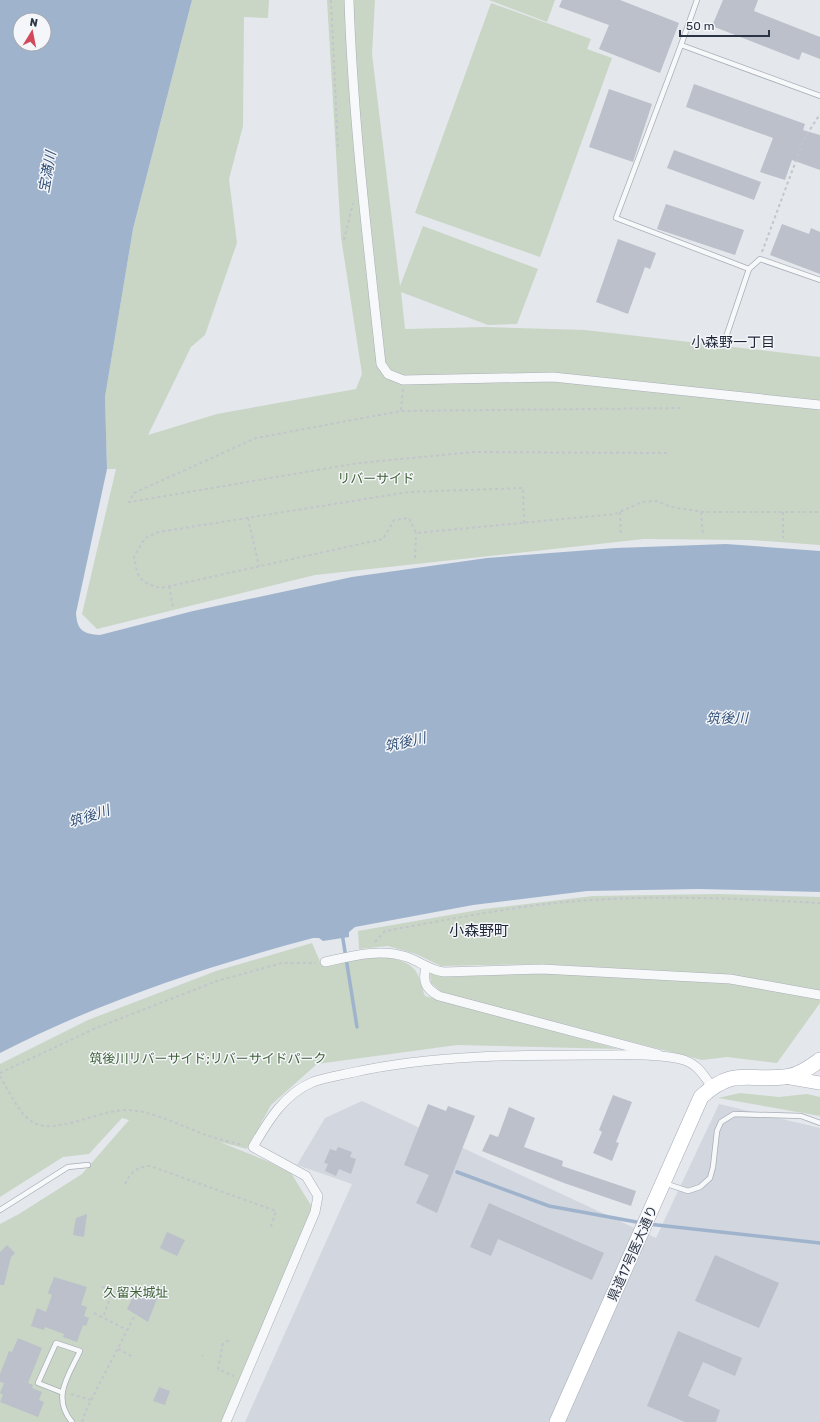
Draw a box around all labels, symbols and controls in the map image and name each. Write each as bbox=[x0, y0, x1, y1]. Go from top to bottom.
north arrow bbox=[12, 12, 52, 52]
scale bar bbox=[680, 12, 769, 38]
text: N bbox=[29, 16, 39, 30]
text: 50 m bbox=[686, 19, 714, 33]
water label: 宝満川 bbox=[35, 148, 60, 194]
district label: 小森野一丁目 bbox=[691, 334, 775, 351]
park label: リバーサイド bbox=[337, 471, 415, 486]
water label: 筑後川 bbox=[706, 710, 750, 727]
water label: 筑後川 bbox=[383, 729, 429, 755]
water label: 筑後川 bbox=[67, 801, 114, 831]
district label: 小森野町 bbox=[449, 922, 509, 940]
park label: 筑後川リバーサイド;リバーサイドパーク bbox=[89, 1051, 327, 1066]
street label: 県道17号医大通り bbox=[605, 1203, 660, 1303]
park label: 久留米城址 bbox=[103, 1285, 169, 1300]

